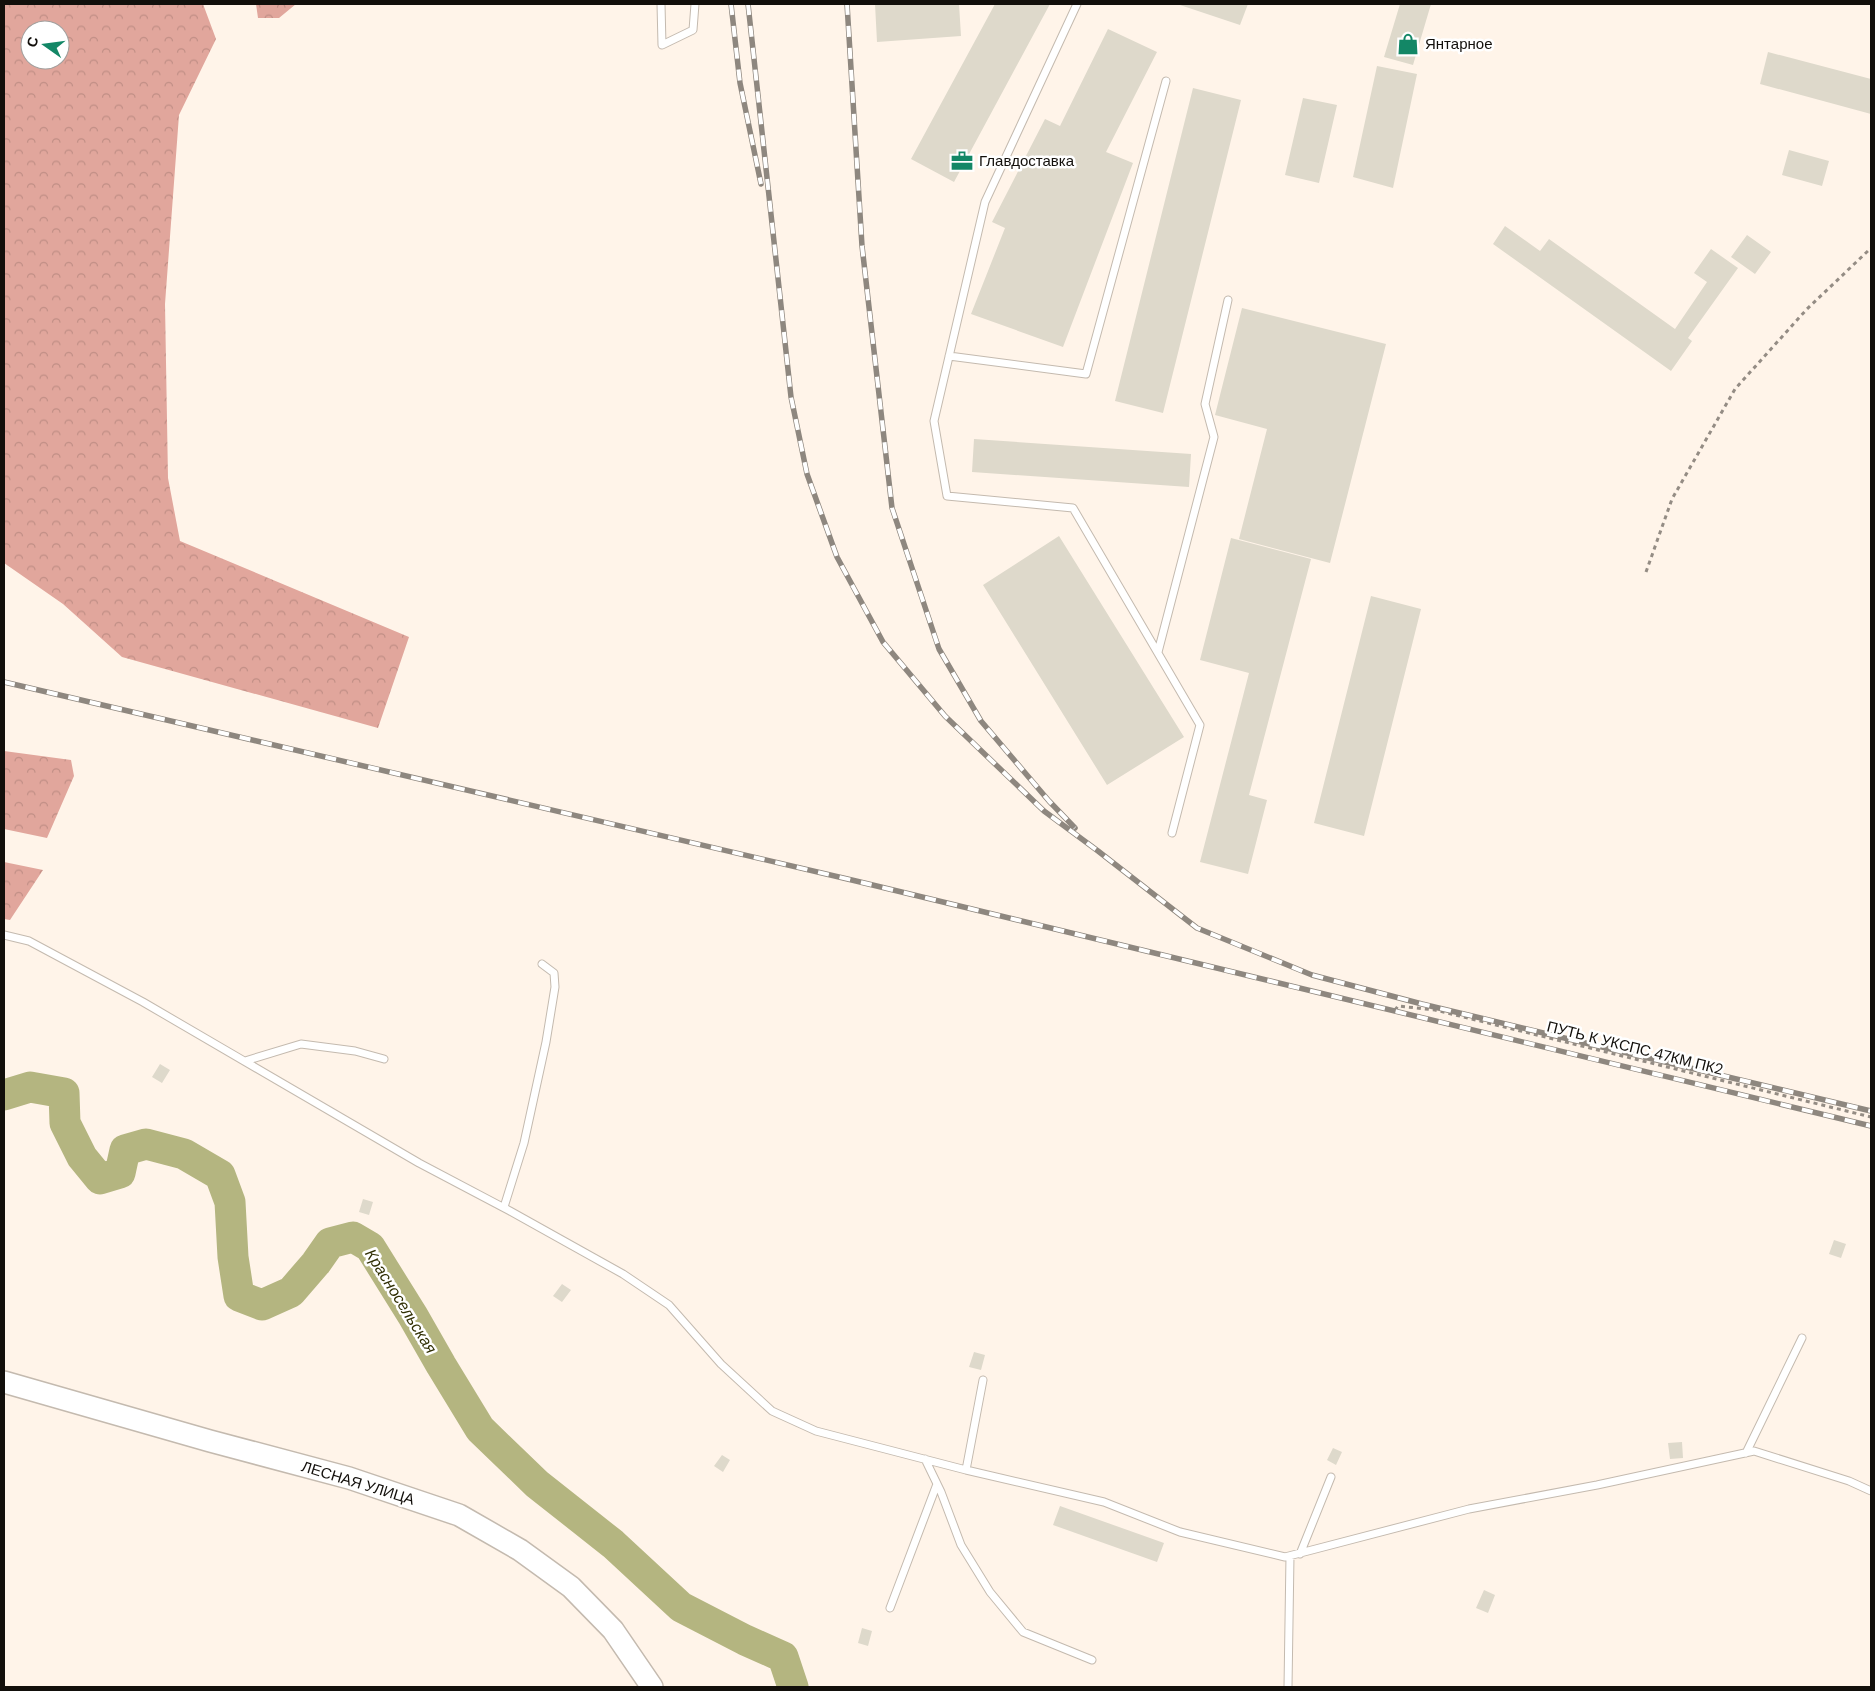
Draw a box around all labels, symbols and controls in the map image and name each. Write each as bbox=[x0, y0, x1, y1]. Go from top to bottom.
north arrow bbox=[20, 20, 70, 70]
shop icon: Янтарное bbox=[1395, 31, 1421, 57]
place label: Янтарное bbox=[1425, 34, 1492, 54]
text: С bbox=[22, 35, 42, 49]
office icon: Главдоставка bbox=[949, 148, 975, 174]
place label: Главдоставка bbox=[979, 151, 1075, 171]
street label: ПУТЬ К УКСПС 47КМ ПК2 bbox=[1545, 1016, 1725, 1080]
water label: Красносельская bbox=[360, 1245, 442, 1358]
street label: ЛЕСНАЯ УЛИЦА bbox=[299, 1456, 417, 1510]

